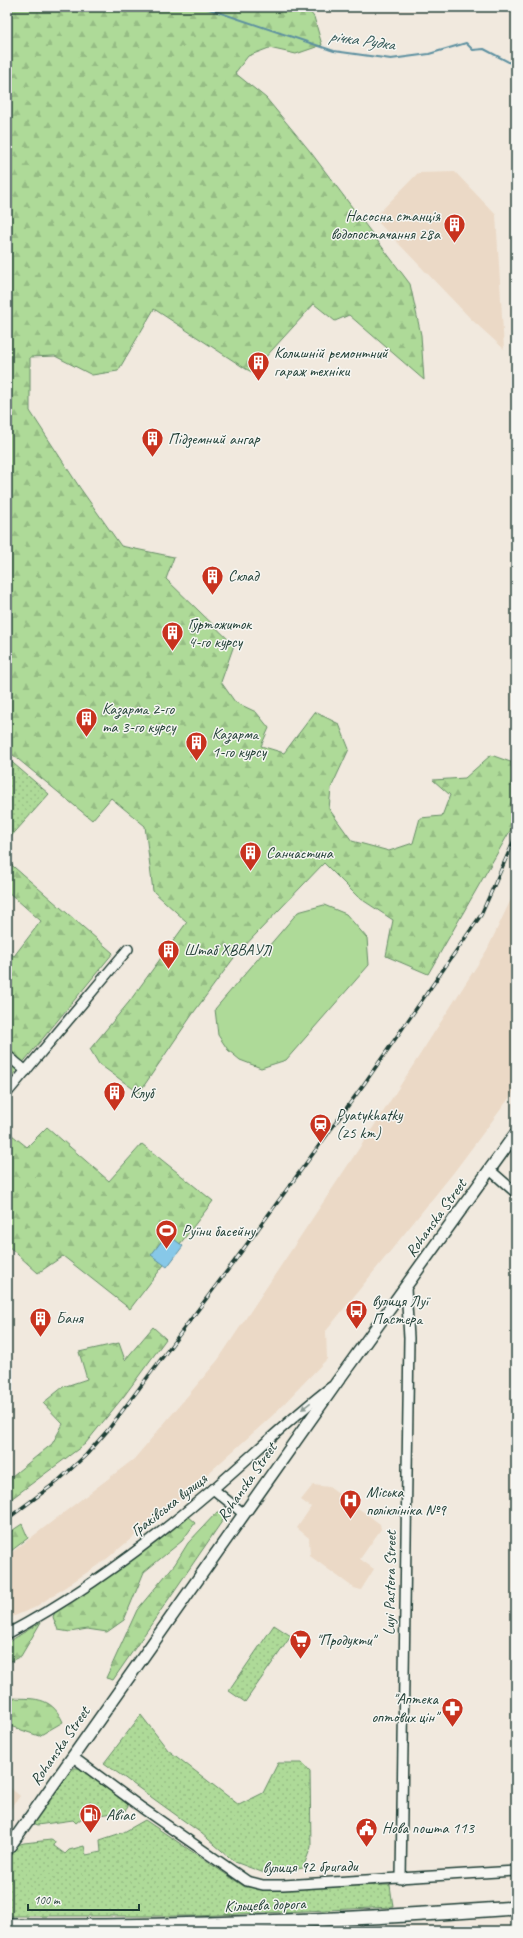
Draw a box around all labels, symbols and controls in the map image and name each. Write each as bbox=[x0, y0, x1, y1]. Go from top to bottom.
water label: річка Рудка bbox=[327, 25, 398, 55]
place label: Насосна станція водопостачання 28а bbox=[331, 206, 441, 244]
building icon: Насосна станція водопостачання 28а bbox=[442, 212, 468, 245]
place label: Колишній ремонтний гараж техніки bbox=[274, 343, 389, 381]
building icon: Колишній ремонтний гараж техніки bbox=[246, 349, 272, 382]
building icon: Підземний ангар bbox=[140, 426, 166, 459]
place label: Підземний ангар bbox=[168, 429, 261, 449]
building icon: Склад bbox=[199, 563, 225, 596]
place label: Склад bbox=[228, 566, 260, 586]
place label: Гуртожиток 4-го курсу bbox=[188, 614, 252, 652]
building icon: Гуртожиток 4-го курсу bbox=[160, 620, 186, 653]
place label: Казарма 2-го та 3-го курсу bbox=[102, 699, 177, 737]
building icon: Казарма 2-го та 3-го курсу bbox=[74, 705, 100, 738]
place label: Казарма 1-го курсу bbox=[212, 724, 268, 762]
building icon: Казарма 1-го курсу bbox=[183, 730, 209, 763]
building icon: Санчастина bbox=[238, 840, 264, 873]
place label: Санчастина bbox=[266, 843, 334, 863]
building icon: Штаб ХВВАУЛ bbox=[156, 937, 182, 970]
place label: Штаб ХВВАУЛ bbox=[184, 940, 272, 960]
building icon: Клуб bbox=[101, 1080, 127, 1113]
place label: Клуб bbox=[130, 1083, 156, 1103]
place label: Pyatykhatky (25 km) bbox=[336, 1105, 404, 1143]
station icon: Pyatykhatky (25 km) bbox=[308, 1111, 334, 1144]
street label: Rohanska Street bbox=[401, 1174, 472, 1261]
sports icon: Руїни басейну bbox=[154, 1218, 180, 1251]
place label: Руїни басейну bbox=[182, 1221, 257, 1241]
place label: вулиця Луї Пастера bbox=[372, 1291, 431, 1329]
bus stop icon: вулиця Луї Пастера bbox=[344, 1297, 370, 1330]
building icon: Баня bbox=[27, 1305, 53, 1338]
place label: Баня bbox=[56, 1308, 84, 1328]
one-way arrow bbox=[301, 1402, 312, 1411]
street label: Rohanska Street bbox=[213, 1437, 282, 1525]
street label: Граківська вулиця bbox=[127, 1468, 212, 1541]
place label: Міська поліклініка №9 bbox=[366, 1482, 447, 1520]
hospital icon: Міська поліклініка №9 bbox=[337, 1488, 363, 1521]
street label: Luyi Pastera Street bbox=[379, 1529, 401, 1635]
supermarket icon: "Продукти" bbox=[287, 1627, 313, 1660]
place label: "Продукти" bbox=[316, 1630, 378, 1650]
place label: "Аптека оптових цін" bbox=[372, 1689, 441, 1727]
pharmacy icon: "Аптека оптових цін" bbox=[440, 1695, 466, 1728]
street label: Rohanska Street bbox=[26, 1701, 95, 1789]
fuel station icon: Авіас bbox=[77, 1802, 103, 1835]
place label: Авіас bbox=[106, 1805, 136, 1825]
public building icon: Нова пошта 113 bbox=[353, 1815, 379, 1848]
place label: Нова пошта 113 bbox=[382, 1818, 476, 1838]
street label: вулиця 92 бригади bbox=[262, 1856, 359, 1878]
scale bar bbox=[28, 1886, 139, 1912]
text: 100 m bbox=[34, 1892, 61, 1908]
street label: Кільцева дорога bbox=[224, 1894, 307, 1916]

